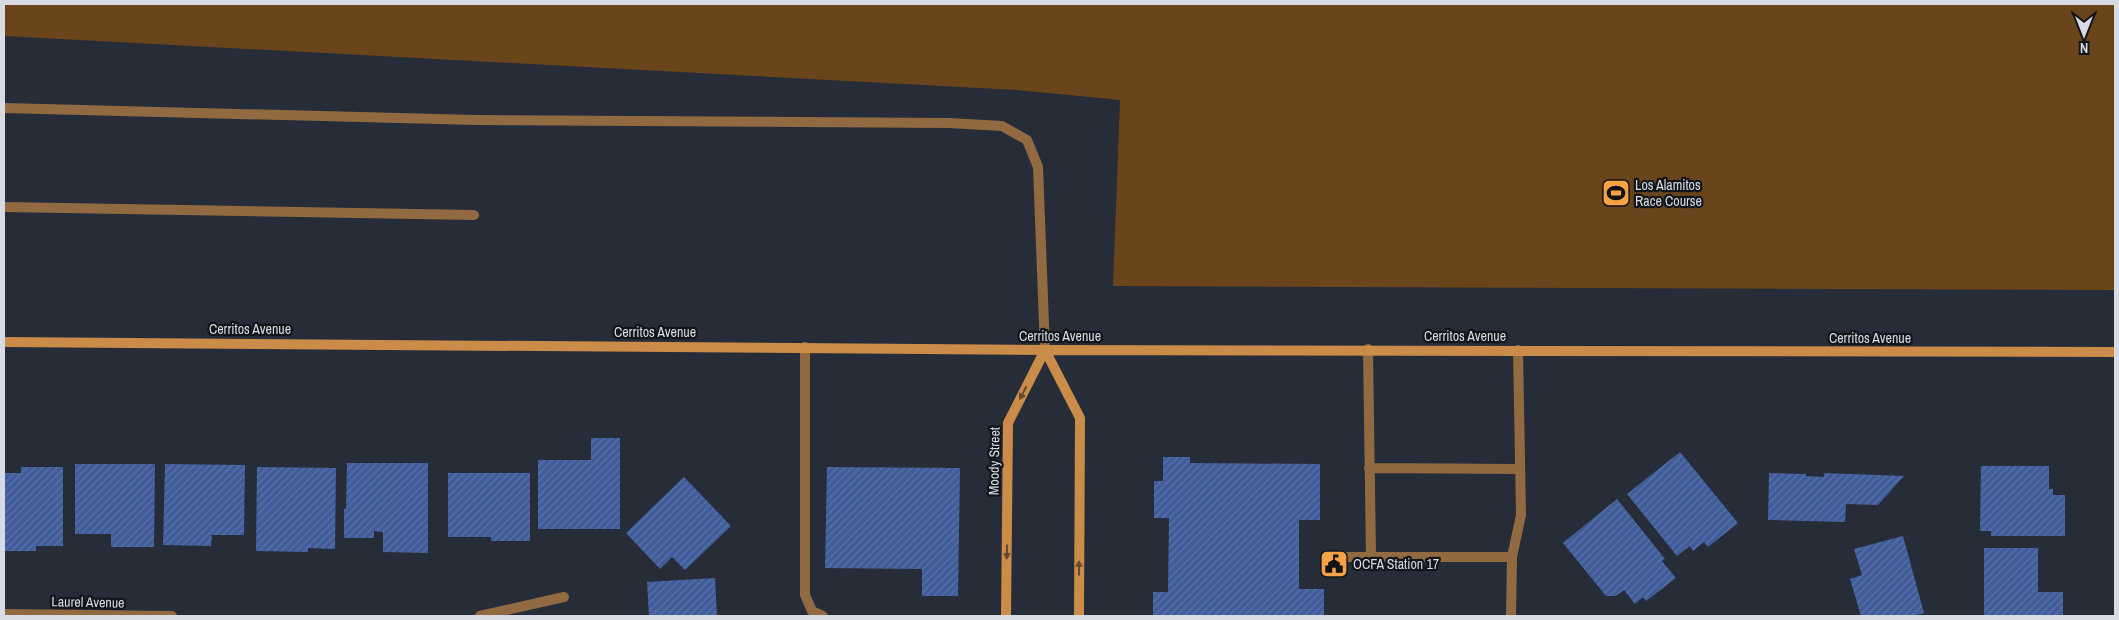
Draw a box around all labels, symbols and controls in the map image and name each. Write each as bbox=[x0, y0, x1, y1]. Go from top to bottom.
north arrow bbox=[2059, 10, 2109, 60]
text: N bbox=[2080, 39, 2088, 57]
place label: Los Alamitos Race Course bbox=[1635, 176, 1702, 210]
sports icon: Los Alamitos Race Course bbox=[1601, 178, 1631, 208]
street label: Cerritos Avenue bbox=[209, 320, 291, 338]
street label: Cerritos Avenue bbox=[614, 323, 696, 341]
street label: Cerritos Avenue bbox=[1019, 327, 1101, 345]
street label: Cerritos Avenue bbox=[1424, 327, 1506, 345]
street label: Cerritos Avenue bbox=[1829, 329, 1911, 347]
one-way arrow bbox=[1019, 386, 1027, 400]
street label: Moody Street bbox=[984, 427, 1004, 495]
one-way arrow bbox=[1002, 544, 1010, 560]
public building icon: OCFA Station 17 bbox=[1319, 549, 1349, 579]
place label: OCFA Station 17 bbox=[1353, 555, 1439, 573]
one-way arrow bbox=[1075, 559, 1083, 575]
street label: Laurel Avenue bbox=[51, 592, 125, 612]

